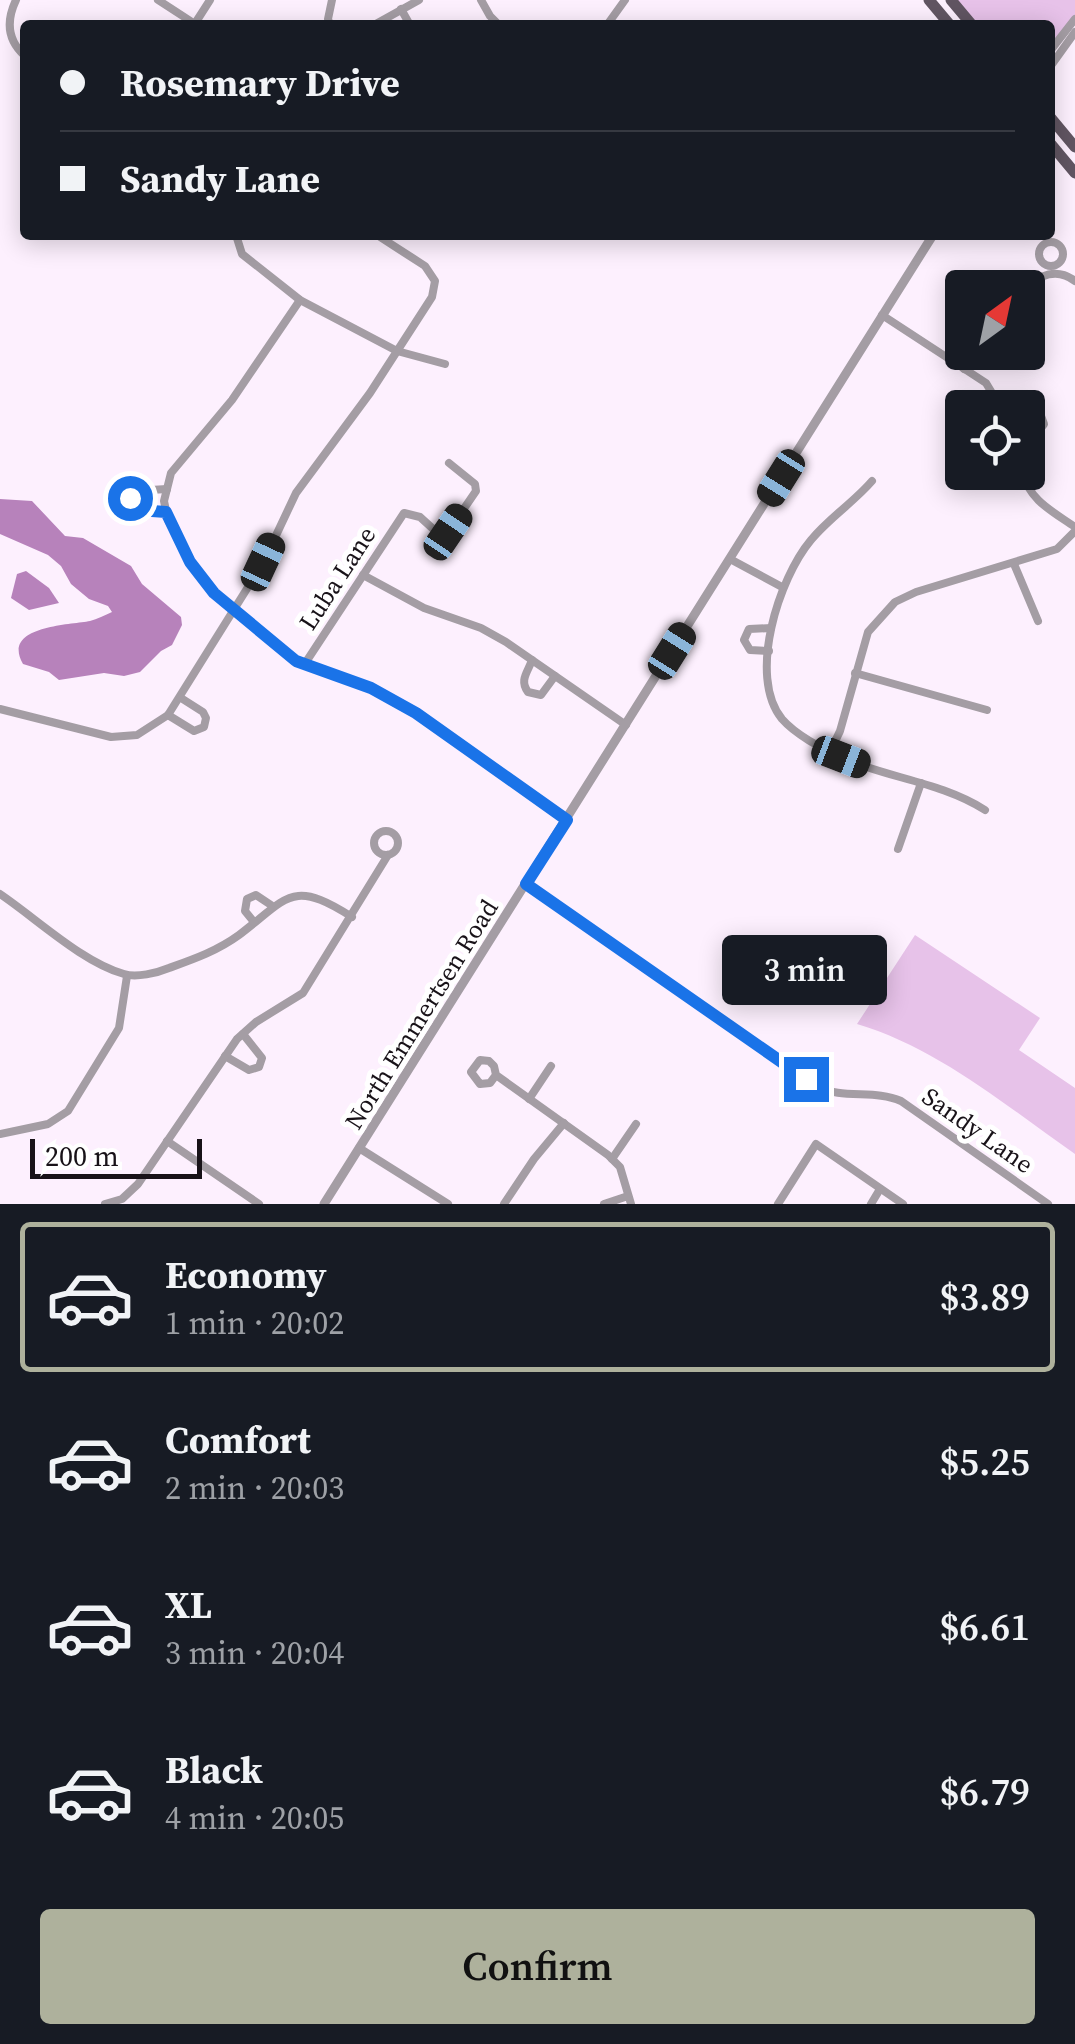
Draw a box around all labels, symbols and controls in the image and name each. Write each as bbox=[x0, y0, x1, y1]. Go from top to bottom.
text: Rosemary Drive bbox=[120, 57, 400, 109]
text: Sandy Lane bbox=[120, 153, 320, 205]
north arrow bbox=[945, 270, 1045, 370]
map controls bbox=[945, 270, 1045, 490]
button: locate bbox=[945, 390, 1045, 490]
car bbox=[752, 445, 810, 511]
route start bbox=[108, 476, 153, 521]
car bbox=[419, 499, 477, 565]
street label: Luba Lane bbox=[291, 520, 383, 636]
car bbox=[237, 528, 289, 596]
car bbox=[643, 618, 701, 684]
car bbox=[808, 732, 874, 782]
street label: North Emmertsen Road bbox=[336, 893, 506, 1135]
callout: 3 min bbox=[724, 934, 888, 1004]
text: 3 min bbox=[763, 948, 846, 992]
route end bbox=[784, 1057, 829, 1102]
street label: Sandy Lane bbox=[916, 1079, 1040, 1181]
scale bar bbox=[30, 1134, 202, 1178]
text: 200 m bbox=[45, 1137, 119, 1175]
text: Economy bbox=[165, 1249, 327, 1301]
icon: car bbox=[45, 1252, 135, 1342]
text: $3.89 bbox=[940, 1271, 1030, 1323]
text: 1 min · 20:02 bbox=[165, 1301, 344, 1345]
text: Comfort bbox=[165, 1414, 311, 1466]
icon: car bbox=[45, 1417, 135, 1507]
text: $5.25 bbox=[940, 1436, 1030, 1488]
text: 2 min · 20:03 bbox=[165, 1466, 344, 1510]
text: XL bbox=[165, 1579, 212, 1631]
icon: car bbox=[45, 1582, 135, 1672]
text: $6.61 bbox=[940, 1601, 1030, 1653]
text: 3 min · 20:04 bbox=[165, 1631, 344, 1675]
text: Black bbox=[165, 1744, 263, 1796]
icon: car bbox=[45, 1747, 135, 1837]
text: $6.79 bbox=[940, 1766, 1030, 1818]
text: 4 min · 20:05 bbox=[165, 1796, 344, 1840]
button: Confirm bbox=[40, 1909, 1035, 2024]

